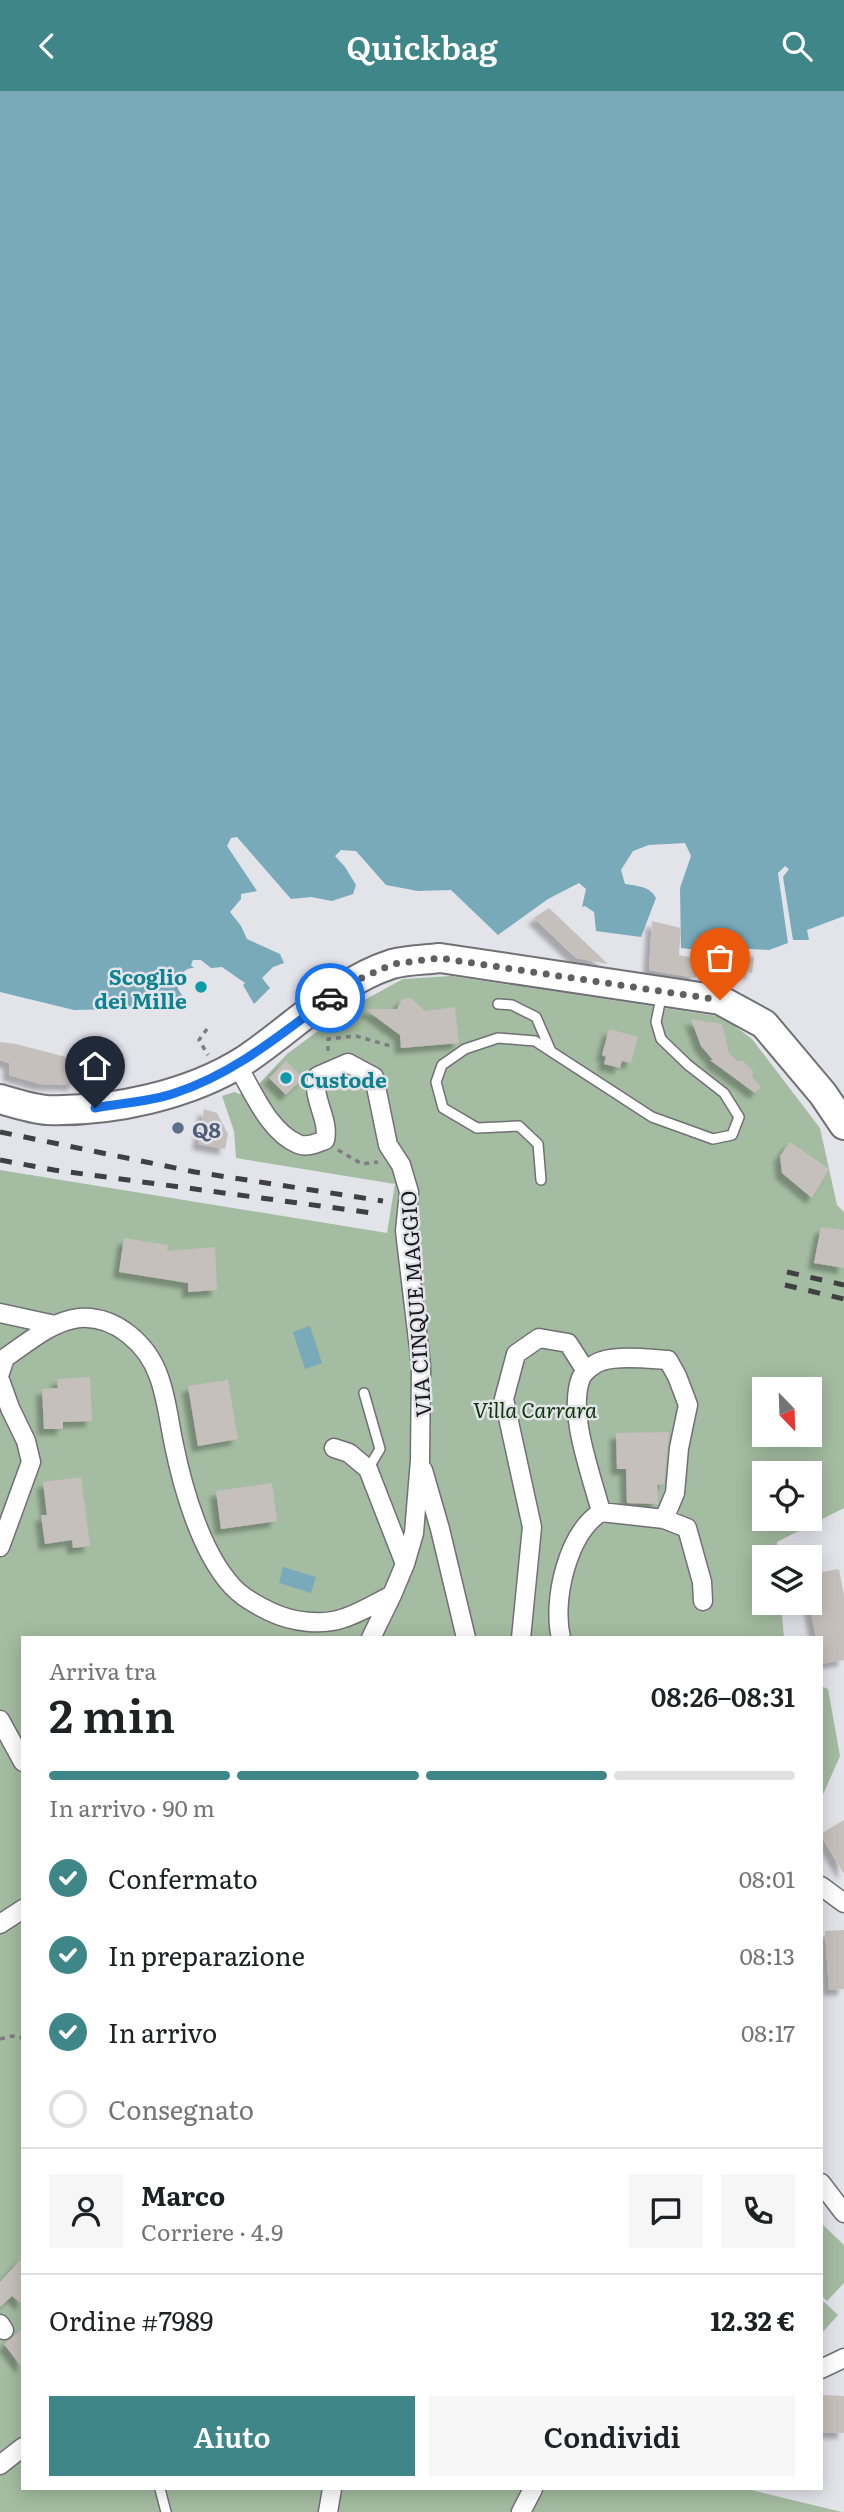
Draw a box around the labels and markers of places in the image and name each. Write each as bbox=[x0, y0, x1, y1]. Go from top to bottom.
pin bbox=[690, 928, 750, 1000]
place label: Scoglio dei Mille bbox=[94, 960, 187, 1015]
marker: Scoglio dei Mille bbox=[193, 979, 209, 995]
pin bbox=[65, 1036, 125, 1108]
place label: Custode bbox=[300, 1063, 387, 1094]
marker: Custode bbox=[278, 1070, 294, 1086]
place label: Q8 bbox=[192, 1113, 221, 1144]
marker: Q8 bbox=[170, 1120, 186, 1136]

